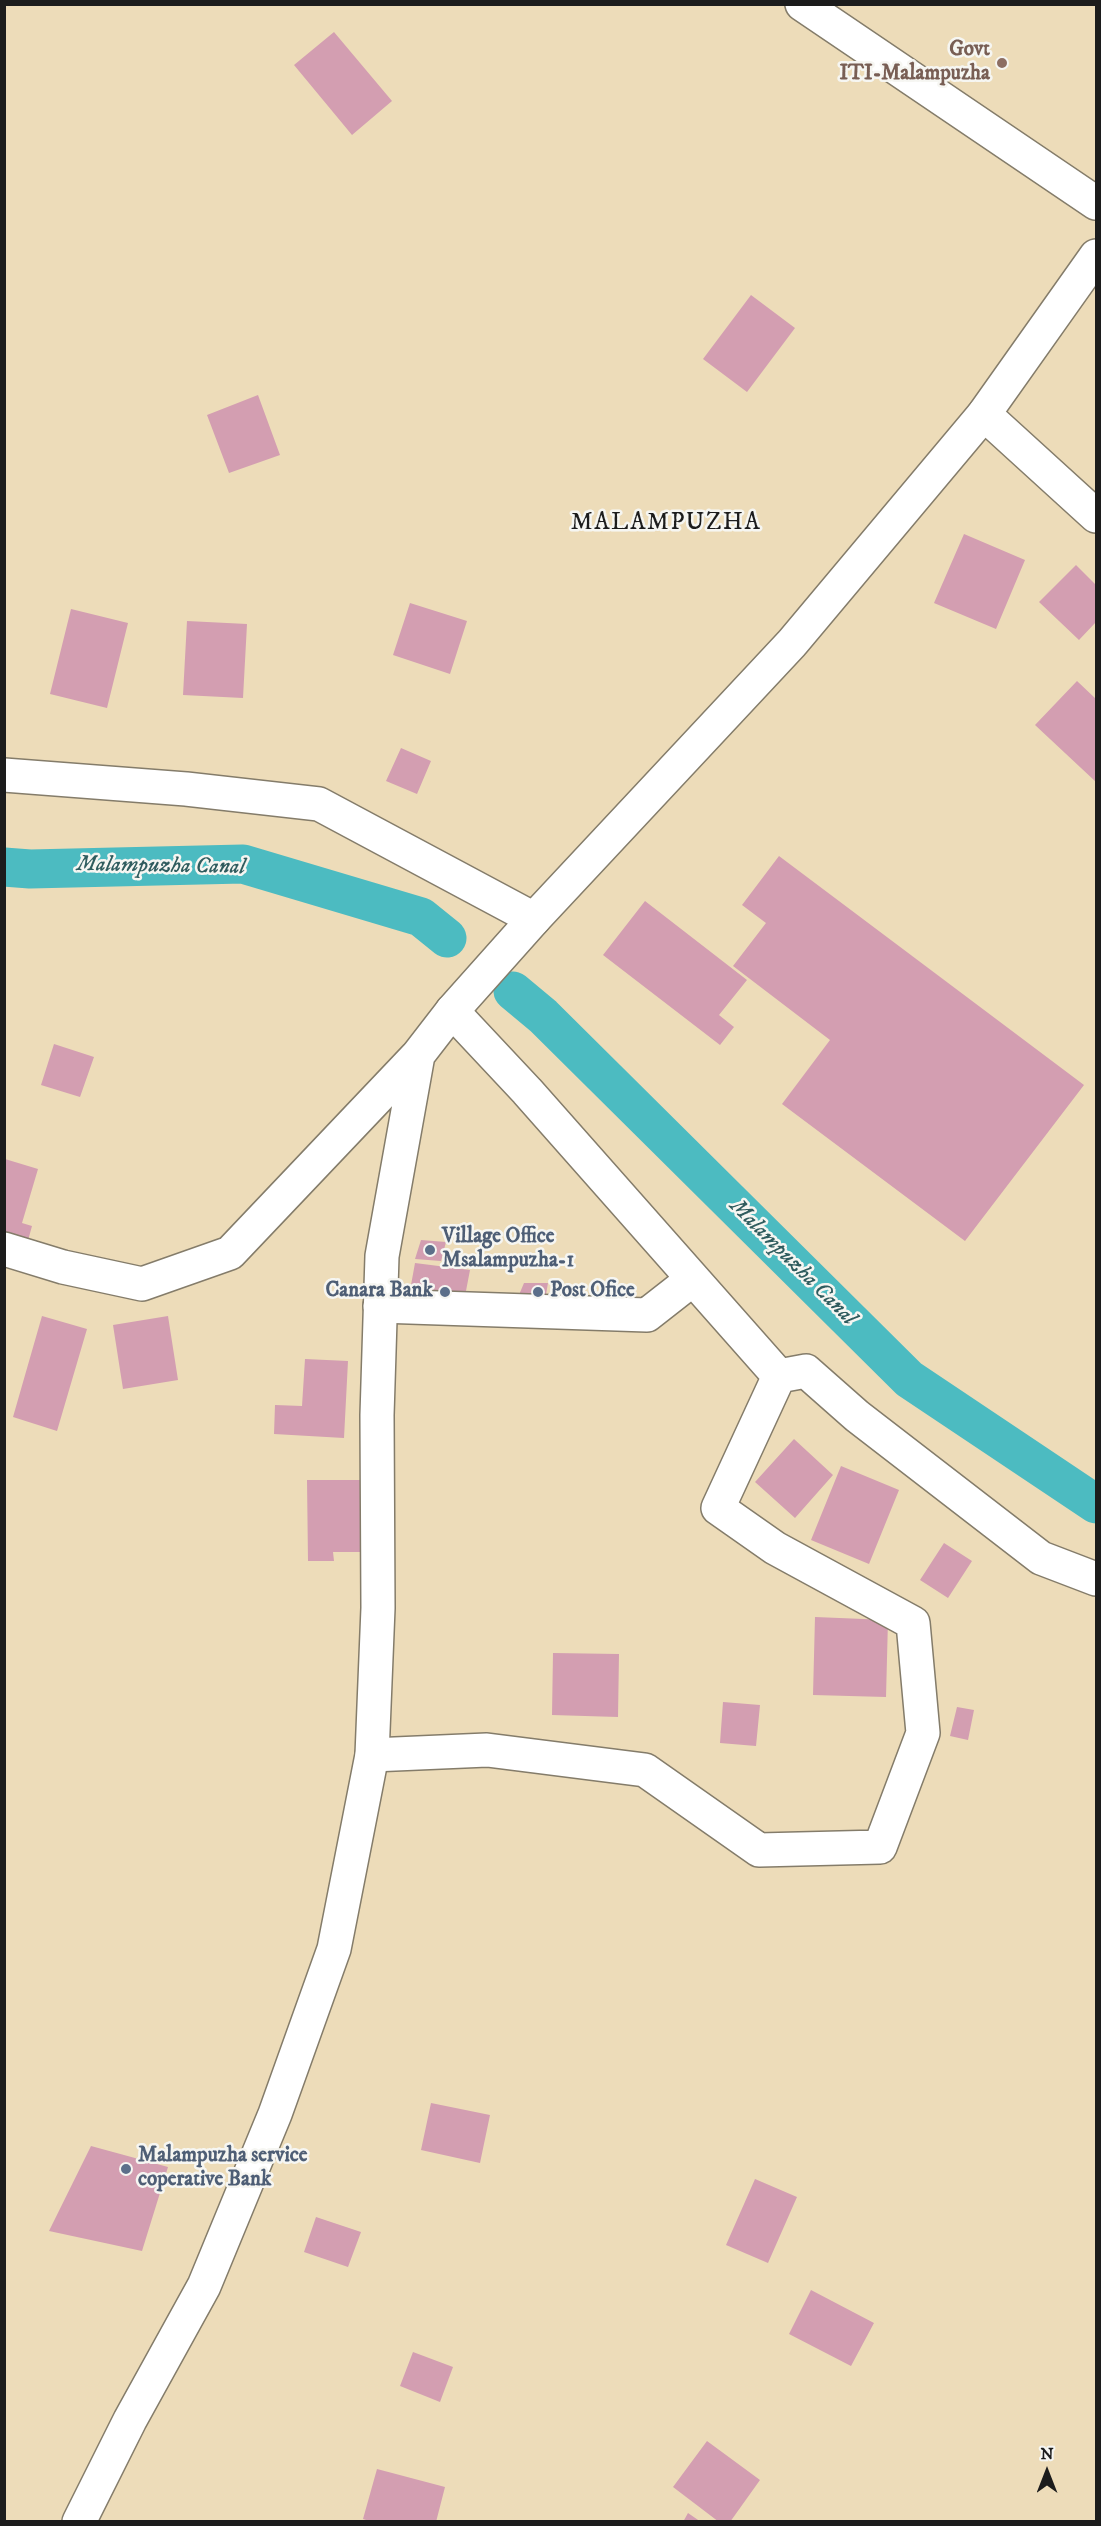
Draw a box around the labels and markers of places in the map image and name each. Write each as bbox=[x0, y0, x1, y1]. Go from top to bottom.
place label: Govt ITI-Malampuzha bbox=[839, 38, 990, 88]
marker: Govt ITI-Malampuzha bbox=[995, 56, 1009, 70]
place label: Village Office Msalampuzha-1 bbox=[442, 1225, 574, 1275]
marker: Village Office Msalampuzha-1 bbox=[423, 1243, 437, 1257]
place label: Canara Bank bbox=[325, 1279, 433, 1305]
place label: Post Ofice bbox=[550, 1279, 635, 1305]
marker: Canara Bank bbox=[438, 1285, 452, 1299]
marker: Post Ofice bbox=[531, 1285, 545, 1299]
place label: Malampuzha service coperative Bank bbox=[138, 2144, 308, 2194]
marker: Malampuzha service coperative Bank bbox=[119, 2162, 133, 2176]

